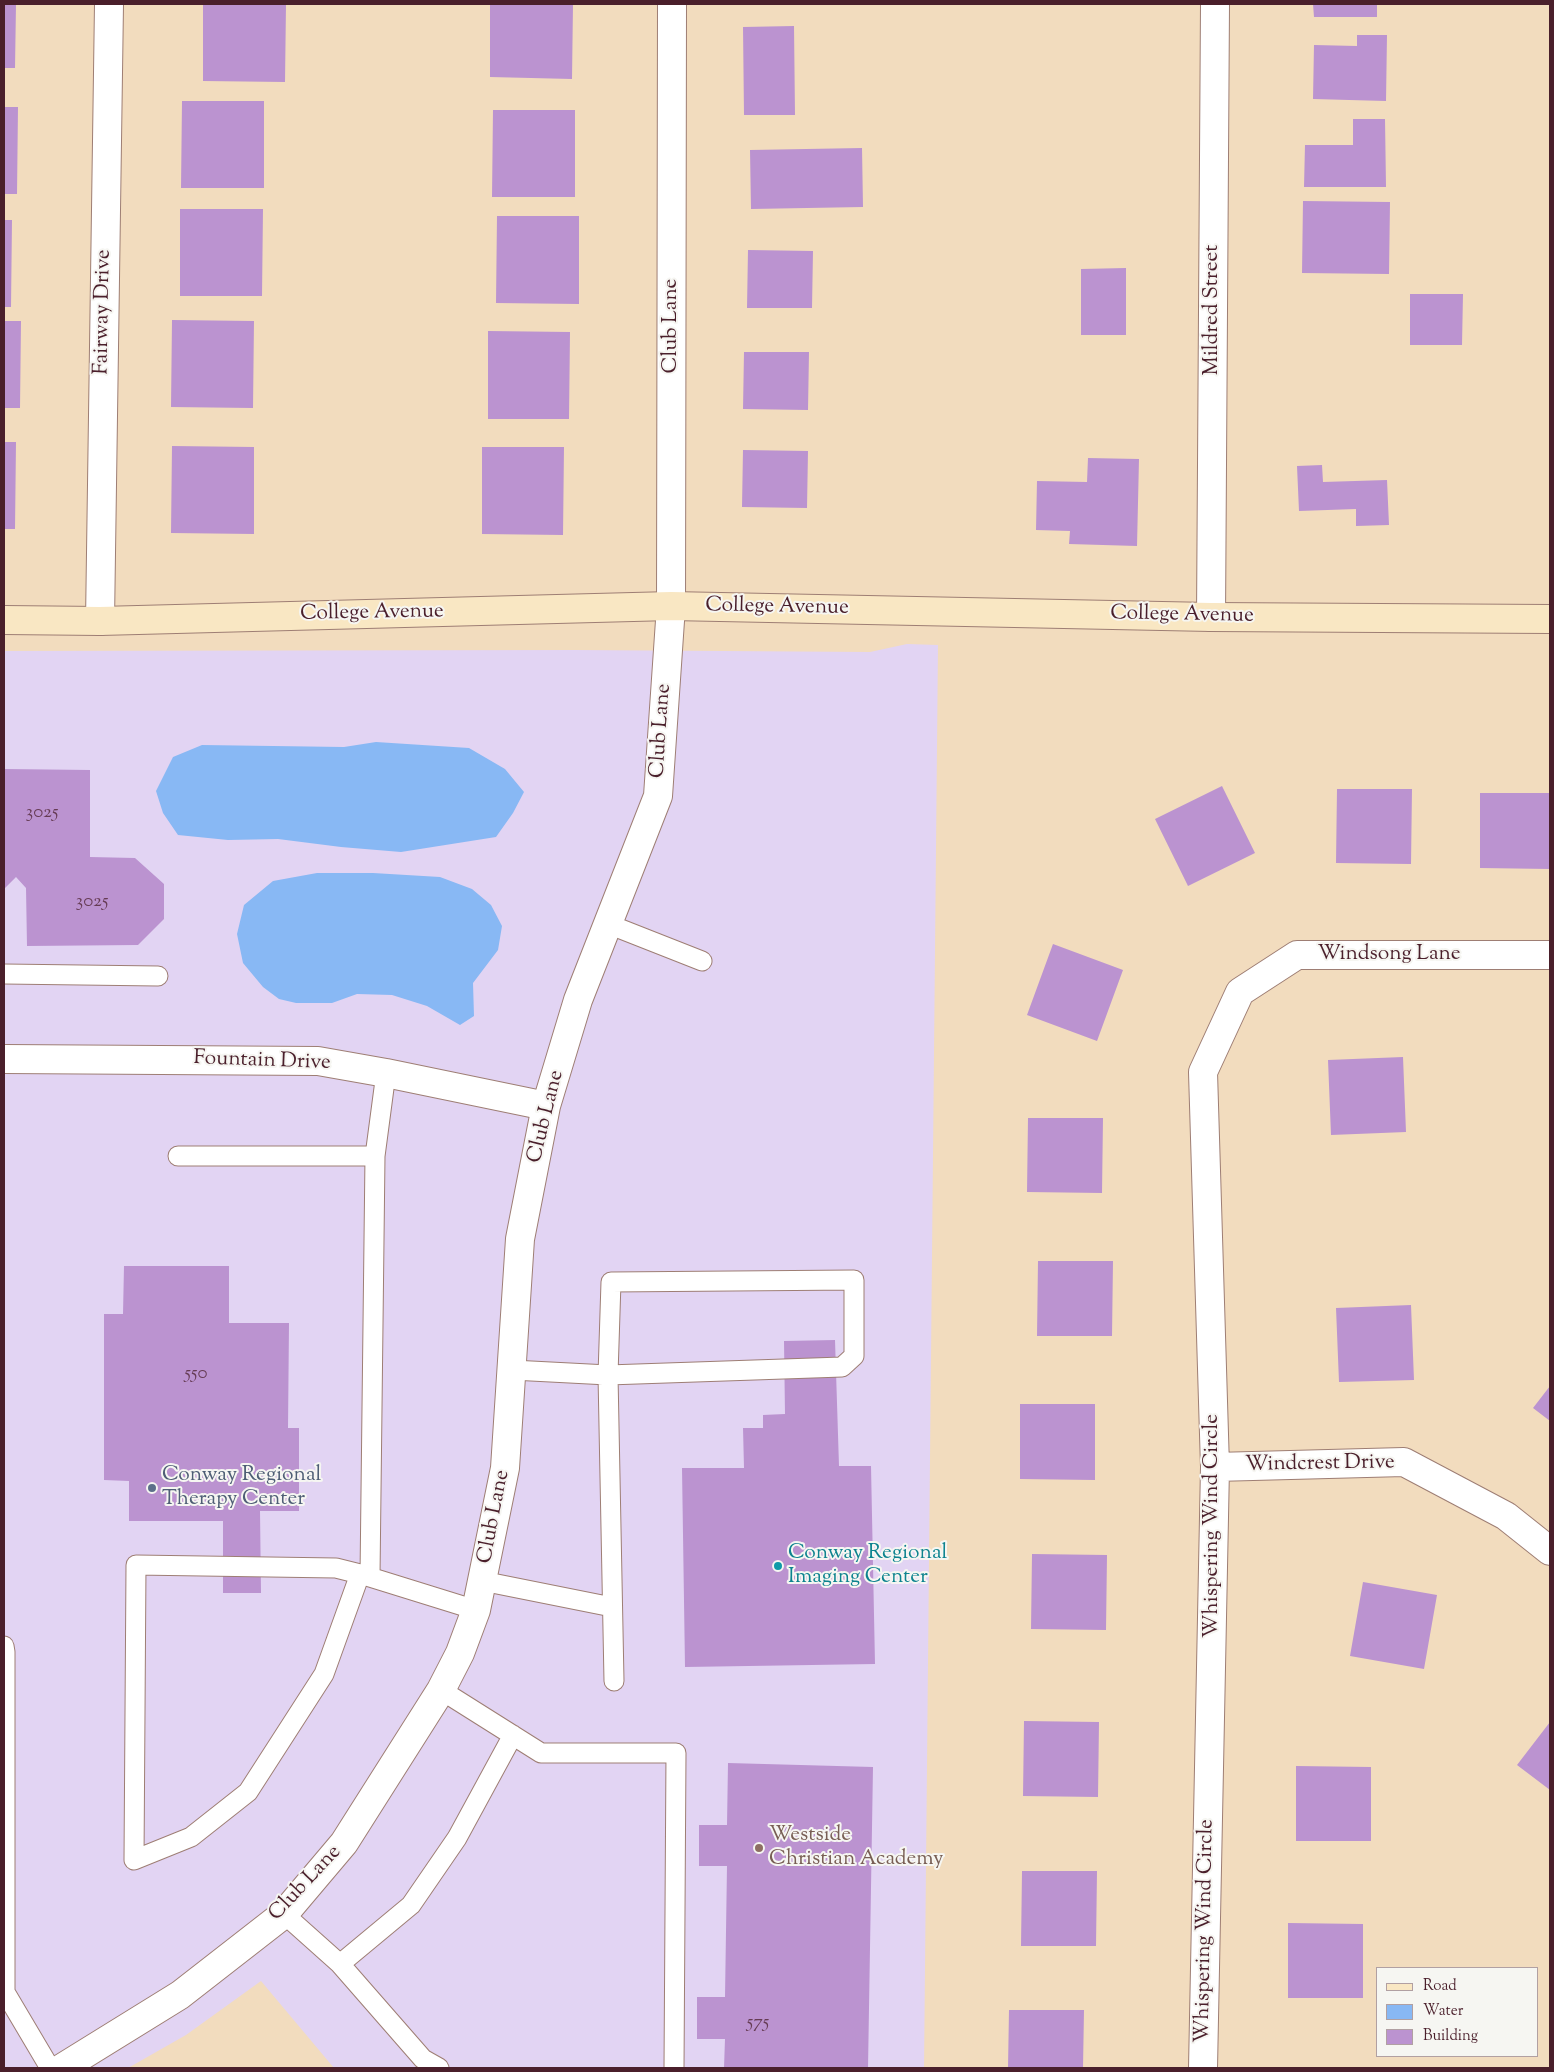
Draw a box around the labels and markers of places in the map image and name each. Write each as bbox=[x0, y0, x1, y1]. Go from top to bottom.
place label: Conway Regional Therapy Center bbox=[162, 1463, 321, 1513]
marker: Conway Regional Therapy Center bbox=[146, 1482, 158, 1494]
place label: Conway Regional Imaging Center bbox=[788, 1541, 947, 1591]
marker: Conway Regional Imaging Center bbox=[772, 1560, 784, 1572]
place label: Westside Christian Academy bbox=[769, 1823, 943, 1873]
marker: Westside Christian Academy bbox=[753, 1842, 765, 1854]

